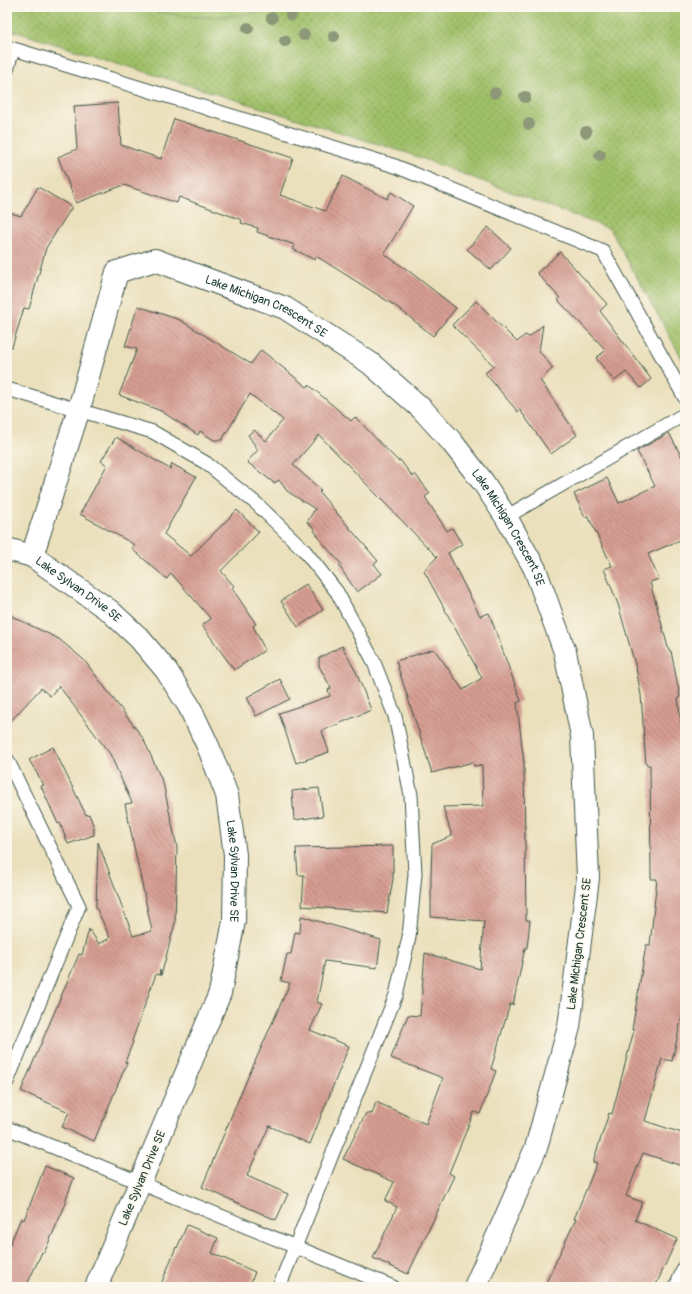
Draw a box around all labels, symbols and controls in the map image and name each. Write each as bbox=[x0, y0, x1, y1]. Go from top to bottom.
street label: Lake Michigan Crescent SE bbox=[203, 272, 330, 341]
street label: Lake Michigan Crescent SE bbox=[468, 466, 548, 588]
street label: Lake Sylvan Drive SE bbox=[32, 554, 124, 626]
street label: Lake Sylvan Drive SE bbox=[222, 819, 242, 922]
street label: Lake Michigan Crescent SE bbox=[564, 877, 595, 1011]
street label: Lake Sylvan Drive SE bbox=[116, 1128, 169, 1228]

